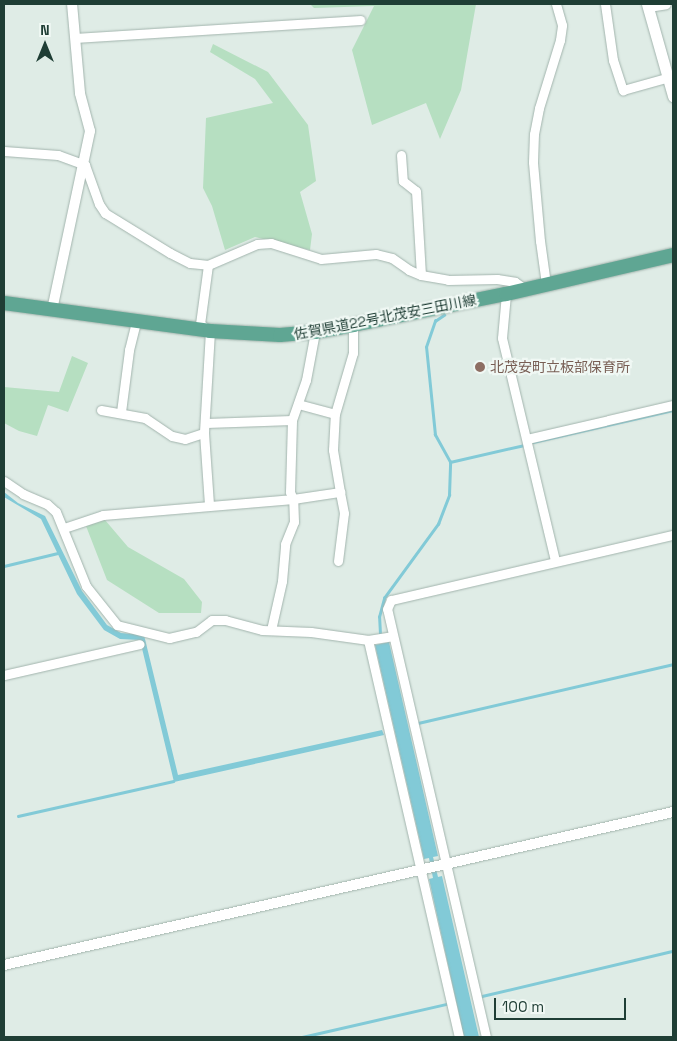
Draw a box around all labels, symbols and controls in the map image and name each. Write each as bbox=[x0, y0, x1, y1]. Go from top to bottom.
north arrow bbox=[20, 20, 70, 70]
text: N bbox=[40, 21, 50, 39]
street label: 佐賀県道22号北茂安三田川線 bbox=[293, 291, 477, 343]
place label: 北茂安町立板部保育所 bbox=[490, 359, 630, 375]
marker: 北茂安町立板部保育所 bbox=[474, 361, 486, 373]
scale bar bbox=[497, 988, 630, 1020]
text: 100 m bbox=[502, 997, 544, 1016]

